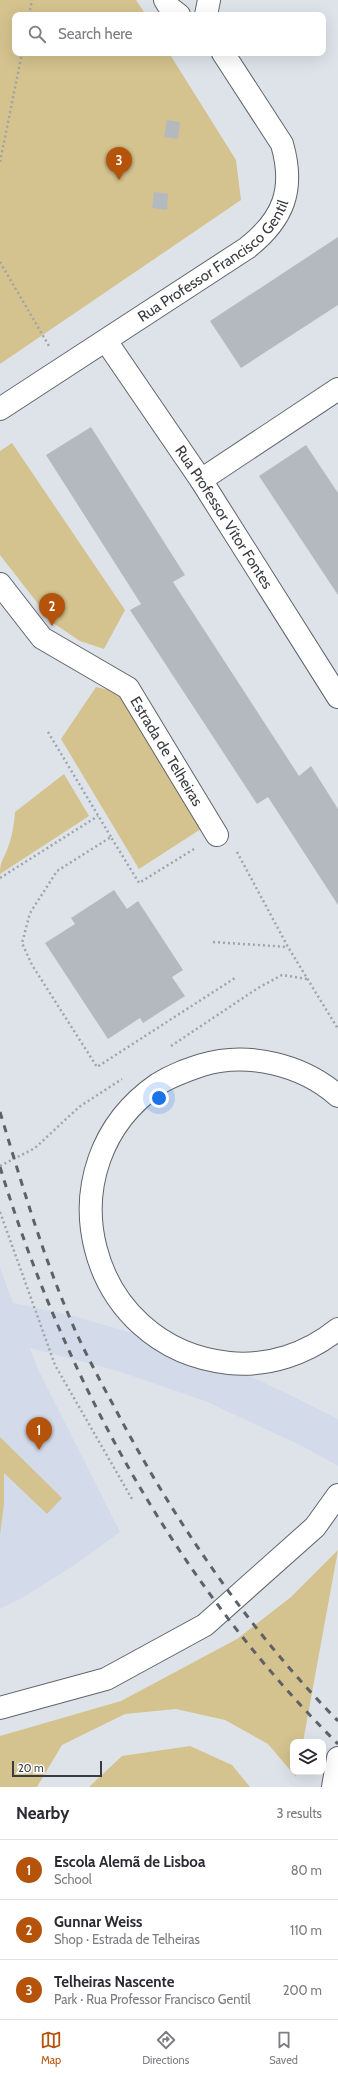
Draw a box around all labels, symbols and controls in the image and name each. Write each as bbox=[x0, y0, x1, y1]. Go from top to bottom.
search box bbox=[12, 12, 326, 56]
icon: search bbox=[26, 23, 48, 45]
text: Search here bbox=[58, 25, 133, 43]
pin: 3 bbox=[106, 147, 132, 180]
street label: Rua Professor Francisco Gentil bbox=[134, 197, 292, 326]
street label: Rua Professor Vítor Fontes bbox=[171, 442, 276, 592]
pin: 2 bbox=[39, 593, 65, 626]
street label: Estrada de Telheiras bbox=[126, 693, 206, 809]
your location bbox=[149, 1088, 169, 1108]
pin: 1 bbox=[26, 1417, 52, 1450]
map controls bbox=[290, 1739, 326, 1775]
button: layers bbox=[290, 1739, 326, 1775]
scale bar bbox=[12, 1759, 102, 1778]
text: 20 m bbox=[18, 1761, 44, 1775]
text: Nearby bbox=[16, 1803, 69, 1823]
text: 3 results bbox=[276, 1805, 322, 1821]
text: Escola Alemã de Lisboa bbox=[54, 1853, 205, 1871]
text: 1 bbox=[27, 1862, 31, 1878]
text: 80 m bbox=[291, 1862, 322, 1878]
text: School bbox=[54, 1871, 92, 1887]
text: Gunnar Weiss bbox=[54, 1913, 142, 1931]
text: 2 bbox=[26, 1922, 32, 1938]
text: 110 m bbox=[290, 1922, 322, 1938]
text: Shop · Estrada de Telheiras bbox=[54, 1931, 200, 1947]
text: Telheiras Nascente bbox=[54, 1973, 174, 1991]
text: 3 bbox=[25, 1982, 33, 1998]
text: 200 m bbox=[283, 1982, 322, 1998]
text: Park · Rua Professor Francisco Gentil bbox=[54, 1991, 251, 2007]
tab: Map bbox=[40, 2029, 62, 2067]
tab: Directions bbox=[142, 2029, 189, 2067]
tab: Saved bbox=[269, 2029, 298, 2067]

